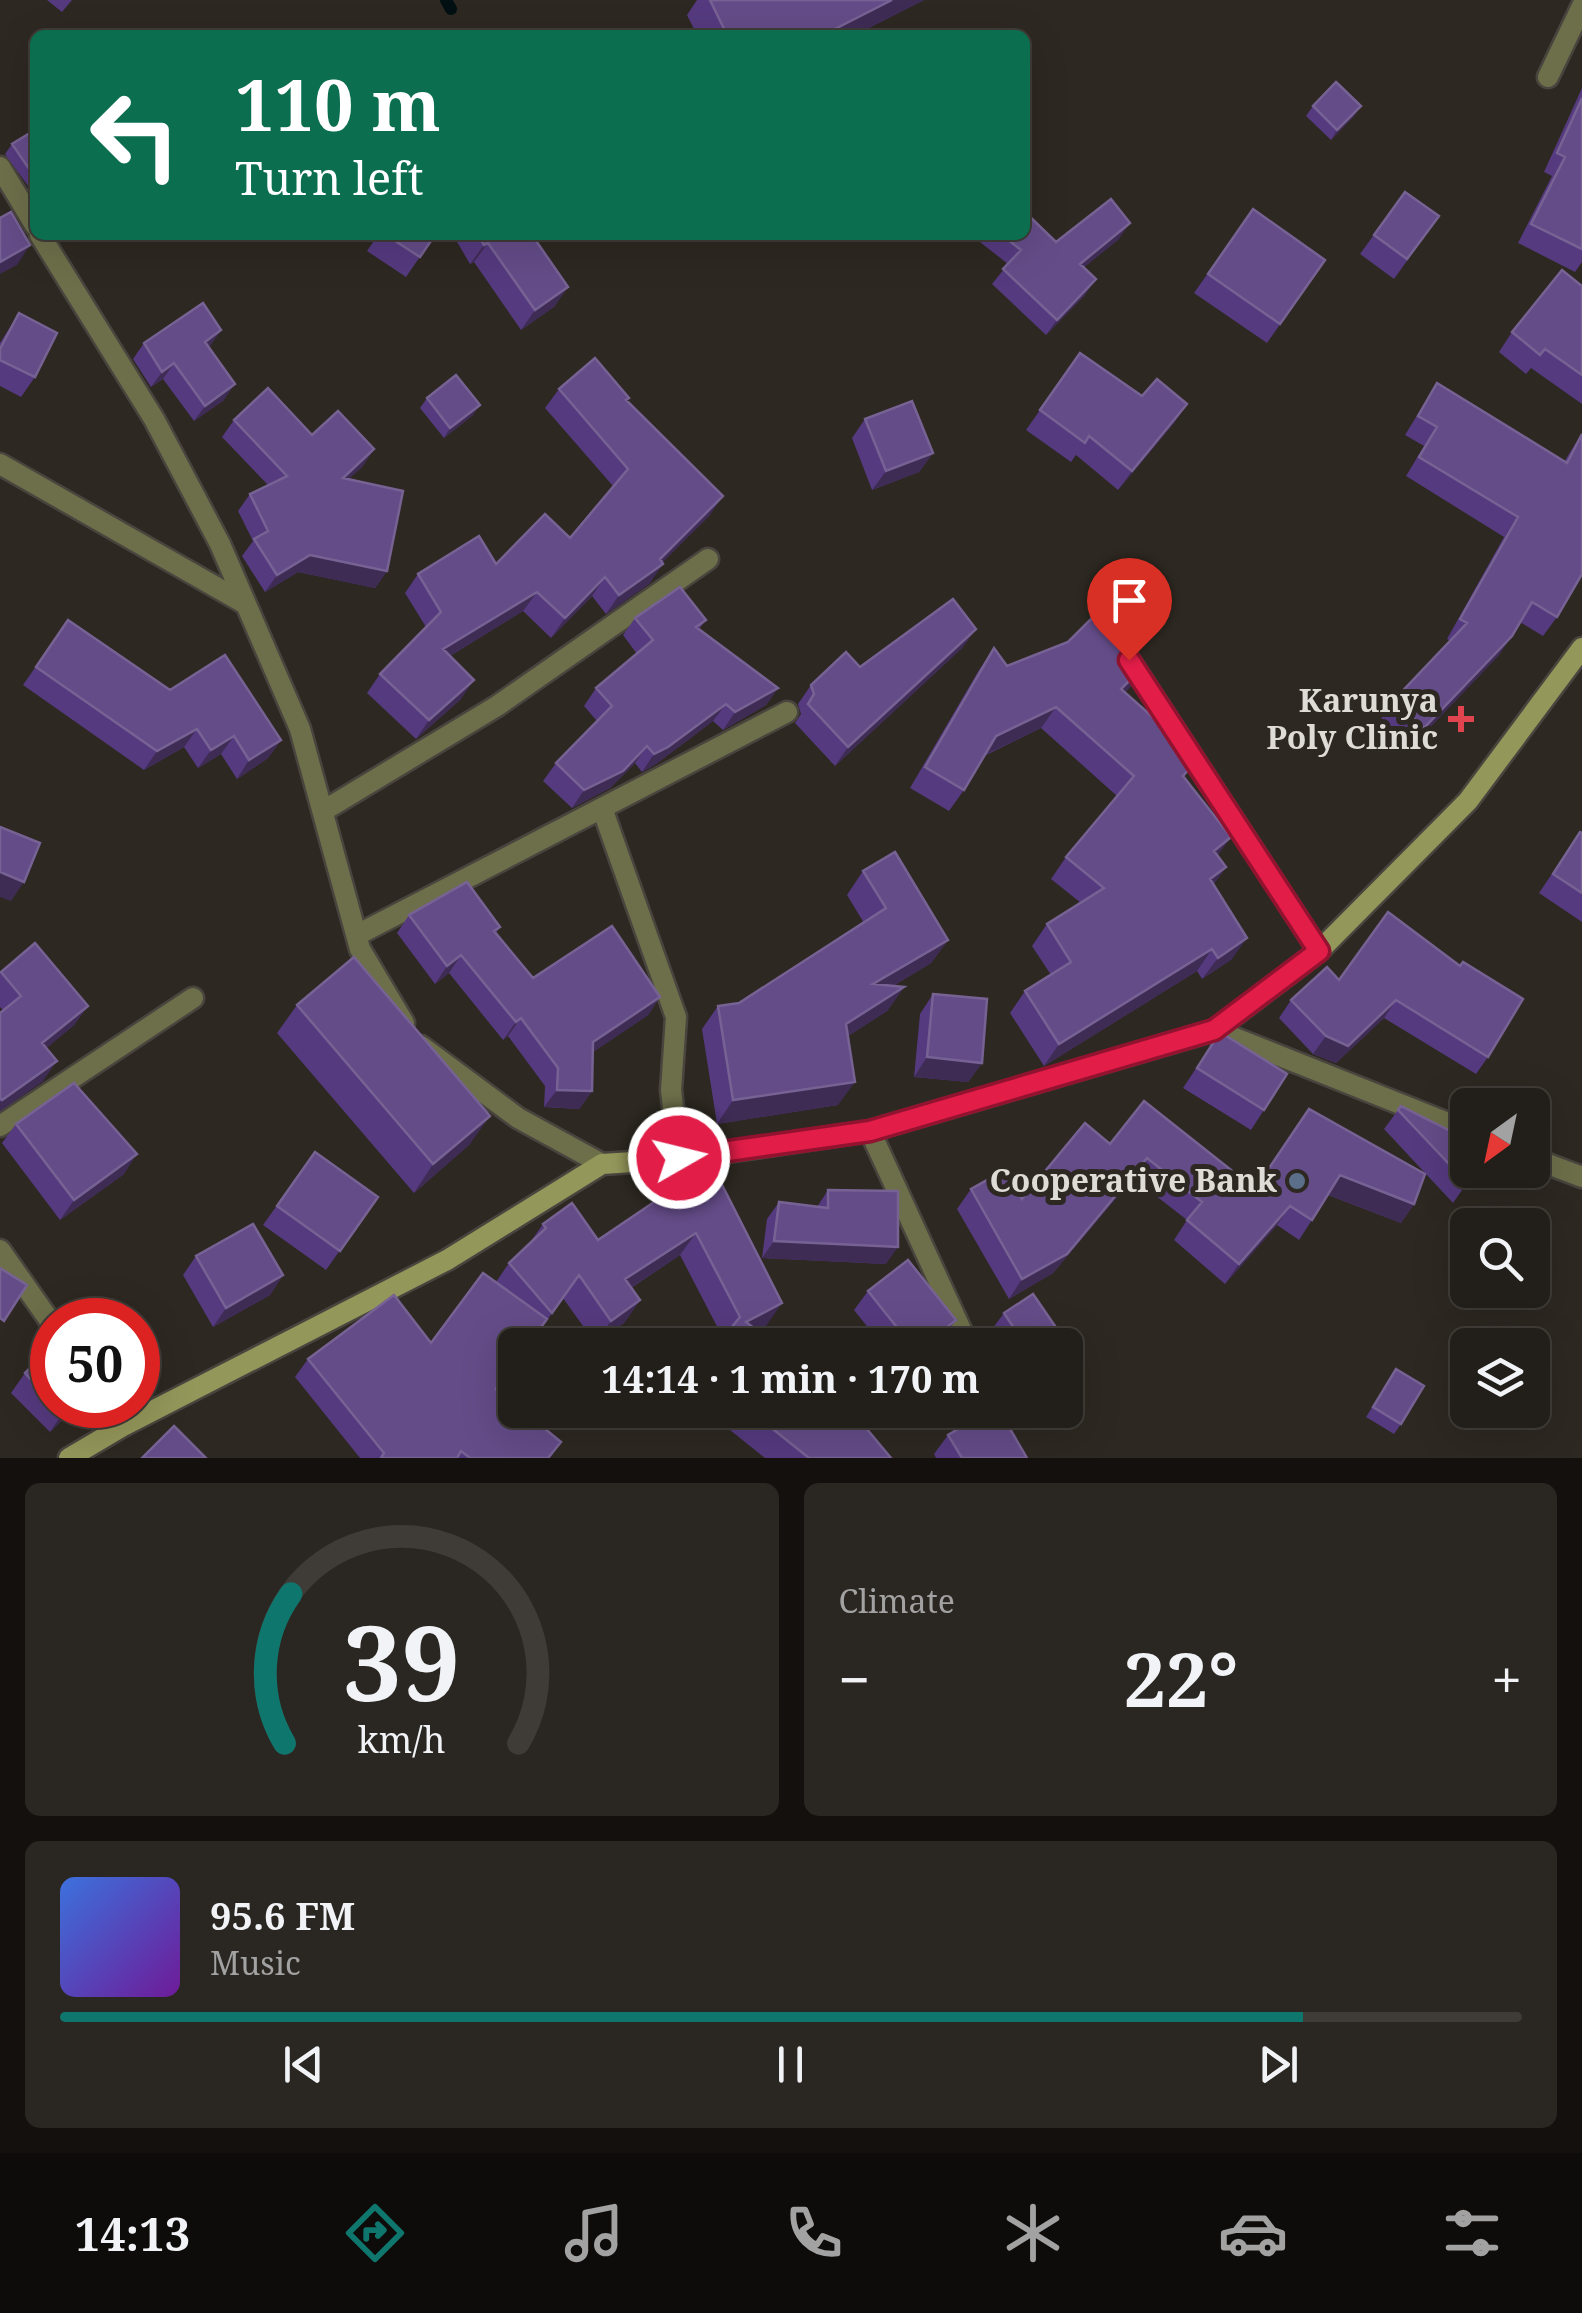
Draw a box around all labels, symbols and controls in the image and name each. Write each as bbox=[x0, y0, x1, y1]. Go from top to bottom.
text: 110 m bbox=[235, 56, 441, 152]
icon: left bbox=[70, 70, 200, 200]
text: Turn left bbox=[235, 147, 424, 208]
pin bbox=[1087, 558, 1172, 661]
icon: arrive bbox=[1102, 573, 1157, 628]
place label: Karunya Poly Clinic bbox=[1266, 678, 1438, 758]
marker: Karunya Poly Clinic bbox=[1448, 706, 1474, 732]
north arrow bbox=[1450, 1088, 1550, 1188]
map controls bbox=[1450, 1088, 1550, 1428]
position arrow bbox=[627, 1106, 731, 1210]
place label: Cooperative Bank bbox=[989, 1158, 1278, 1201]
marker: Cooperative Bank bbox=[1286, 1170, 1308, 1192]
button: search bbox=[1450, 1208, 1550, 1308]
speed limit sign: 50 bbox=[30, 1298, 160, 1428]
button: layers bbox=[1450, 1328, 1550, 1428]
text: 14:14 · 1 min · 170 m bbox=[601, 1352, 980, 1404]
text: Climate bbox=[839, 1579, 955, 1622]
text: 39 bbox=[343, 1590, 461, 1731]
text: 22° bbox=[1123, 1627, 1238, 1729]
text: − bbox=[839, 1641, 870, 1716]
text: + bbox=[1491, 1641, 1522, 1716]
text: km/h bbox=[358, 1715, 446, 1763]
text: 95.6 FM bbox=[210, 1889, 355, 1941]
text: Music bbox=[210, 1941, 301, 1984]
icon: previous bbox=[276, 2037, 331, 2092]
icon: pause bbox=[763, 2037, 818, 2092]
icon: next bbox=[1251, 2037, 1306, 2092]
icon: directions bbox=[340, 2198, 410, 2268]
icon: music bbox=[559, 2198, 629, 2268]
icon: phone bbox=[779, 2198, 849, 2268]
icon: climate bbox=[998, 2198, 1068, 2268]
icon: car bbox=[1218, 2198, 1288, 2268]
icon: filters bbox=[1437, 2198, 1507, 2268]
text: 14:13 bbox=[75, 2203, 190, 2264]

